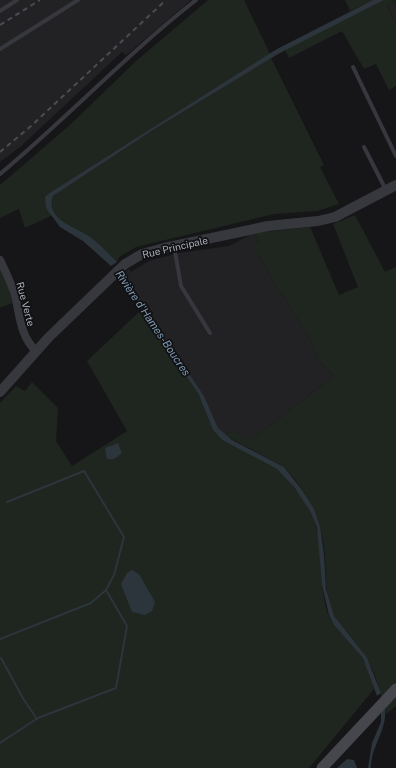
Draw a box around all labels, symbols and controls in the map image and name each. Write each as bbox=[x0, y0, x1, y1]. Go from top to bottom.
street label: Rue Principale bbox=[141, 234, 209, 260]
water label: Rivière d'Hames-Boucres bbox=[113, 268, 193, 378]
street label: Rue Verte bbox=[14, 281, 38, 328]

